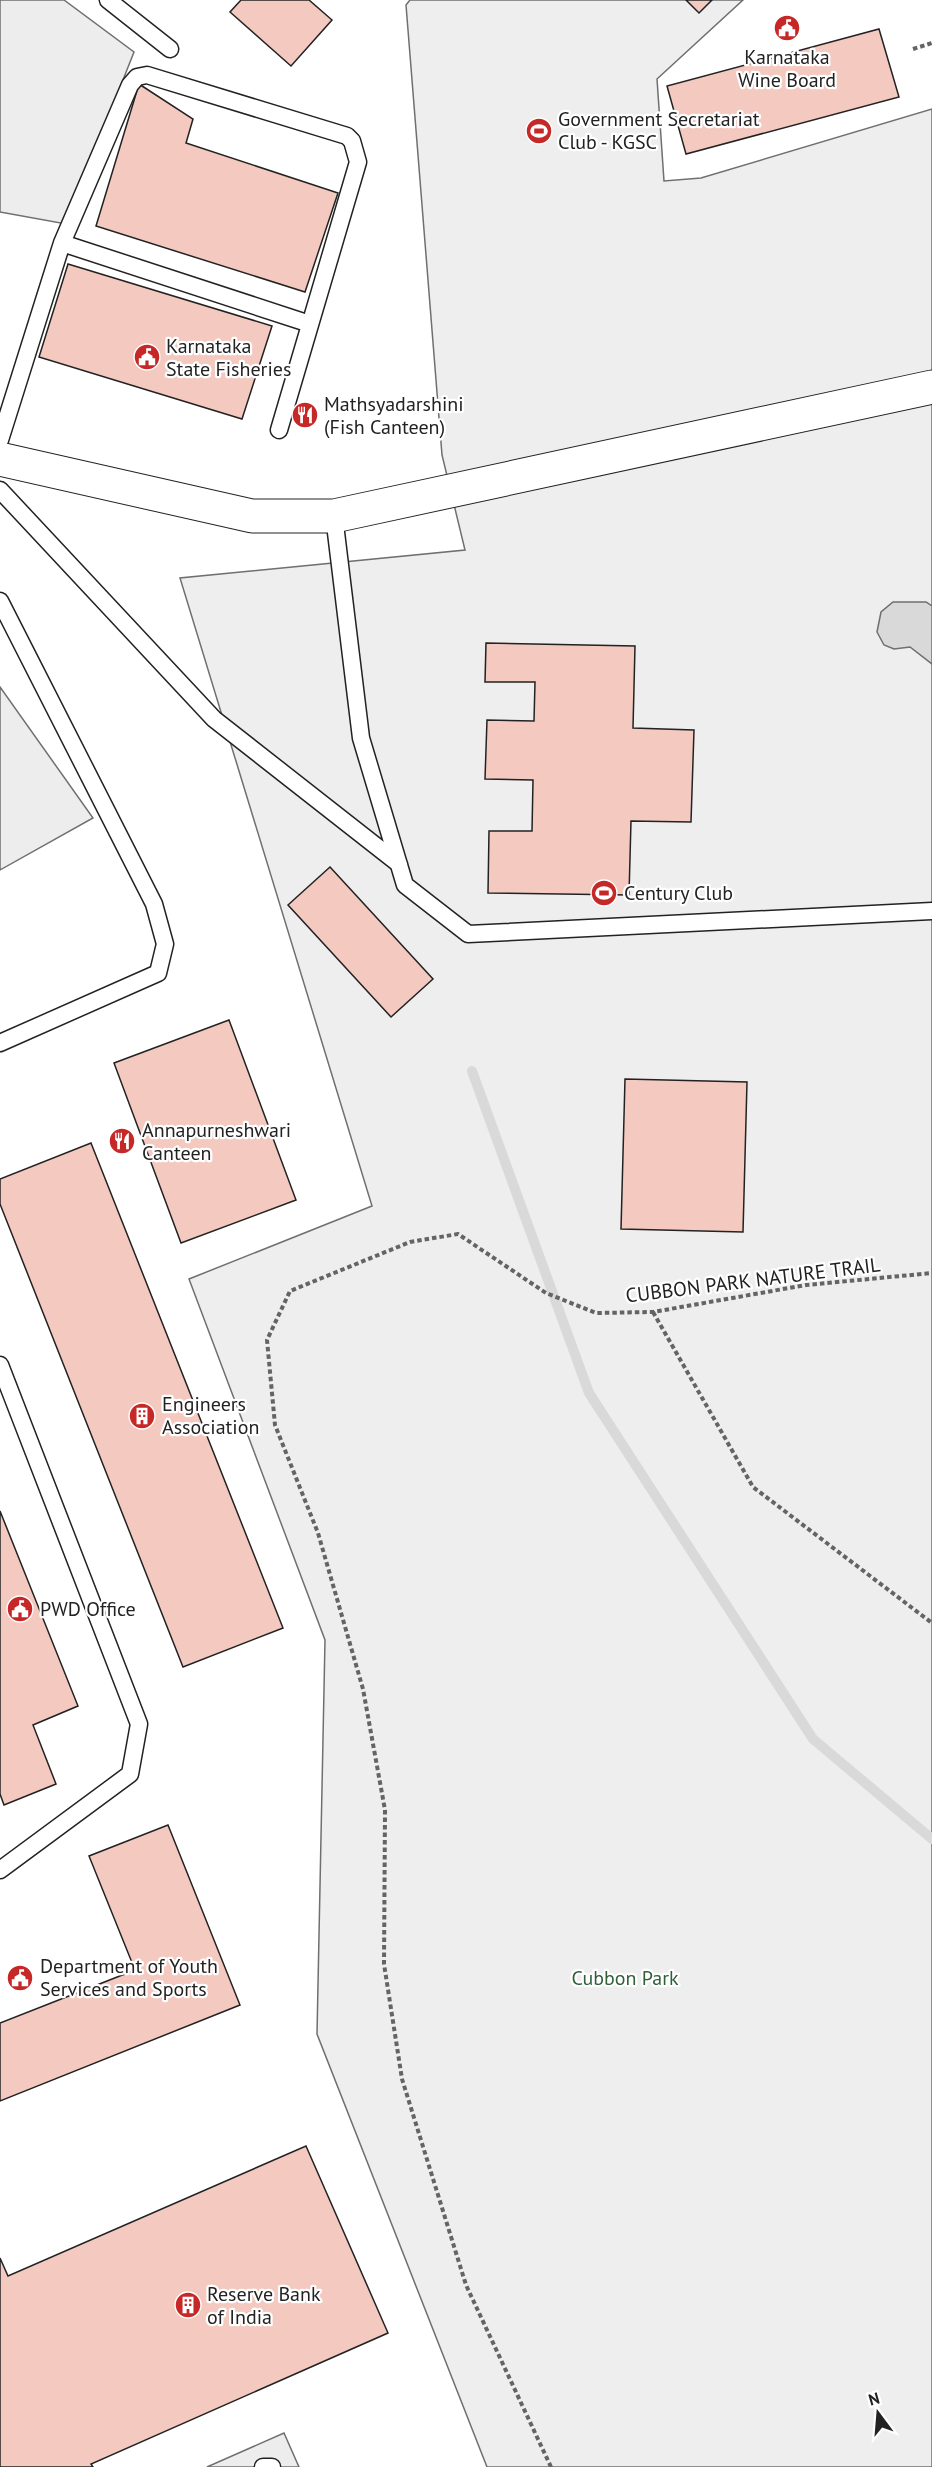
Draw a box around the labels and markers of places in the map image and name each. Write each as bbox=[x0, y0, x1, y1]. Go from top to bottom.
public building icon: Karnataka Wine Board bbox=[772, 13, 802, 43]
place label: Karnataka Wine Board bbox=[738, 44, 836, 93]
place label: Government Secretariat Club - KGSC bbox=[558, 106, 760, 155]
sports icon: Government Secretariat Club - KGSC bbox=[524, 116, 554, 146]
place label: Karnataka State Fisheries bbox=[166, 333, 291, 382]
public building icon: Karnataka State Fisheries bbox=[132, 342, 162, 372]
place label: Mathsyadarshini (Fish Canteen) bbox=[324, 391, 464, 440]
restaurant icon: Mathsyadarshini (Fish Canteen) bbox=[290, 400, 320, 430]
sports icon: Century Club bbox=[589, 878, 619, 908]
place label: Century Club bbox=[624, 880, 733, 906]
place label: Annapurneshwari Canteen bbox=[142, 1117, 291, 1166]
restaurant icon: Annapurneshwari Canteen bbox=[107, 1126, 137, 1156]
place label: Engineers Association bbox=[162, 1391, 259, 1440]
building icon: Engineers Association bbox=[127, 1401, 157, 1431]
public building icon: PWD Office bbox=[5, 1594, 35, 1624]
place label: PWD Office bbox=[40, 1596, 136, 1622]
place label: Department of Youth Services and Sports bbox=[40, 1953, 218, 2002]
public building icon: Department of Youth Services and Sports bbox=[5, 1963, 35, 1993]
place label: Reserve Bank of India bbox=[207, 2281, 321, 2330]
building icon: Reserve Bank of India bbox=[173, 2290, 203, 2320]

